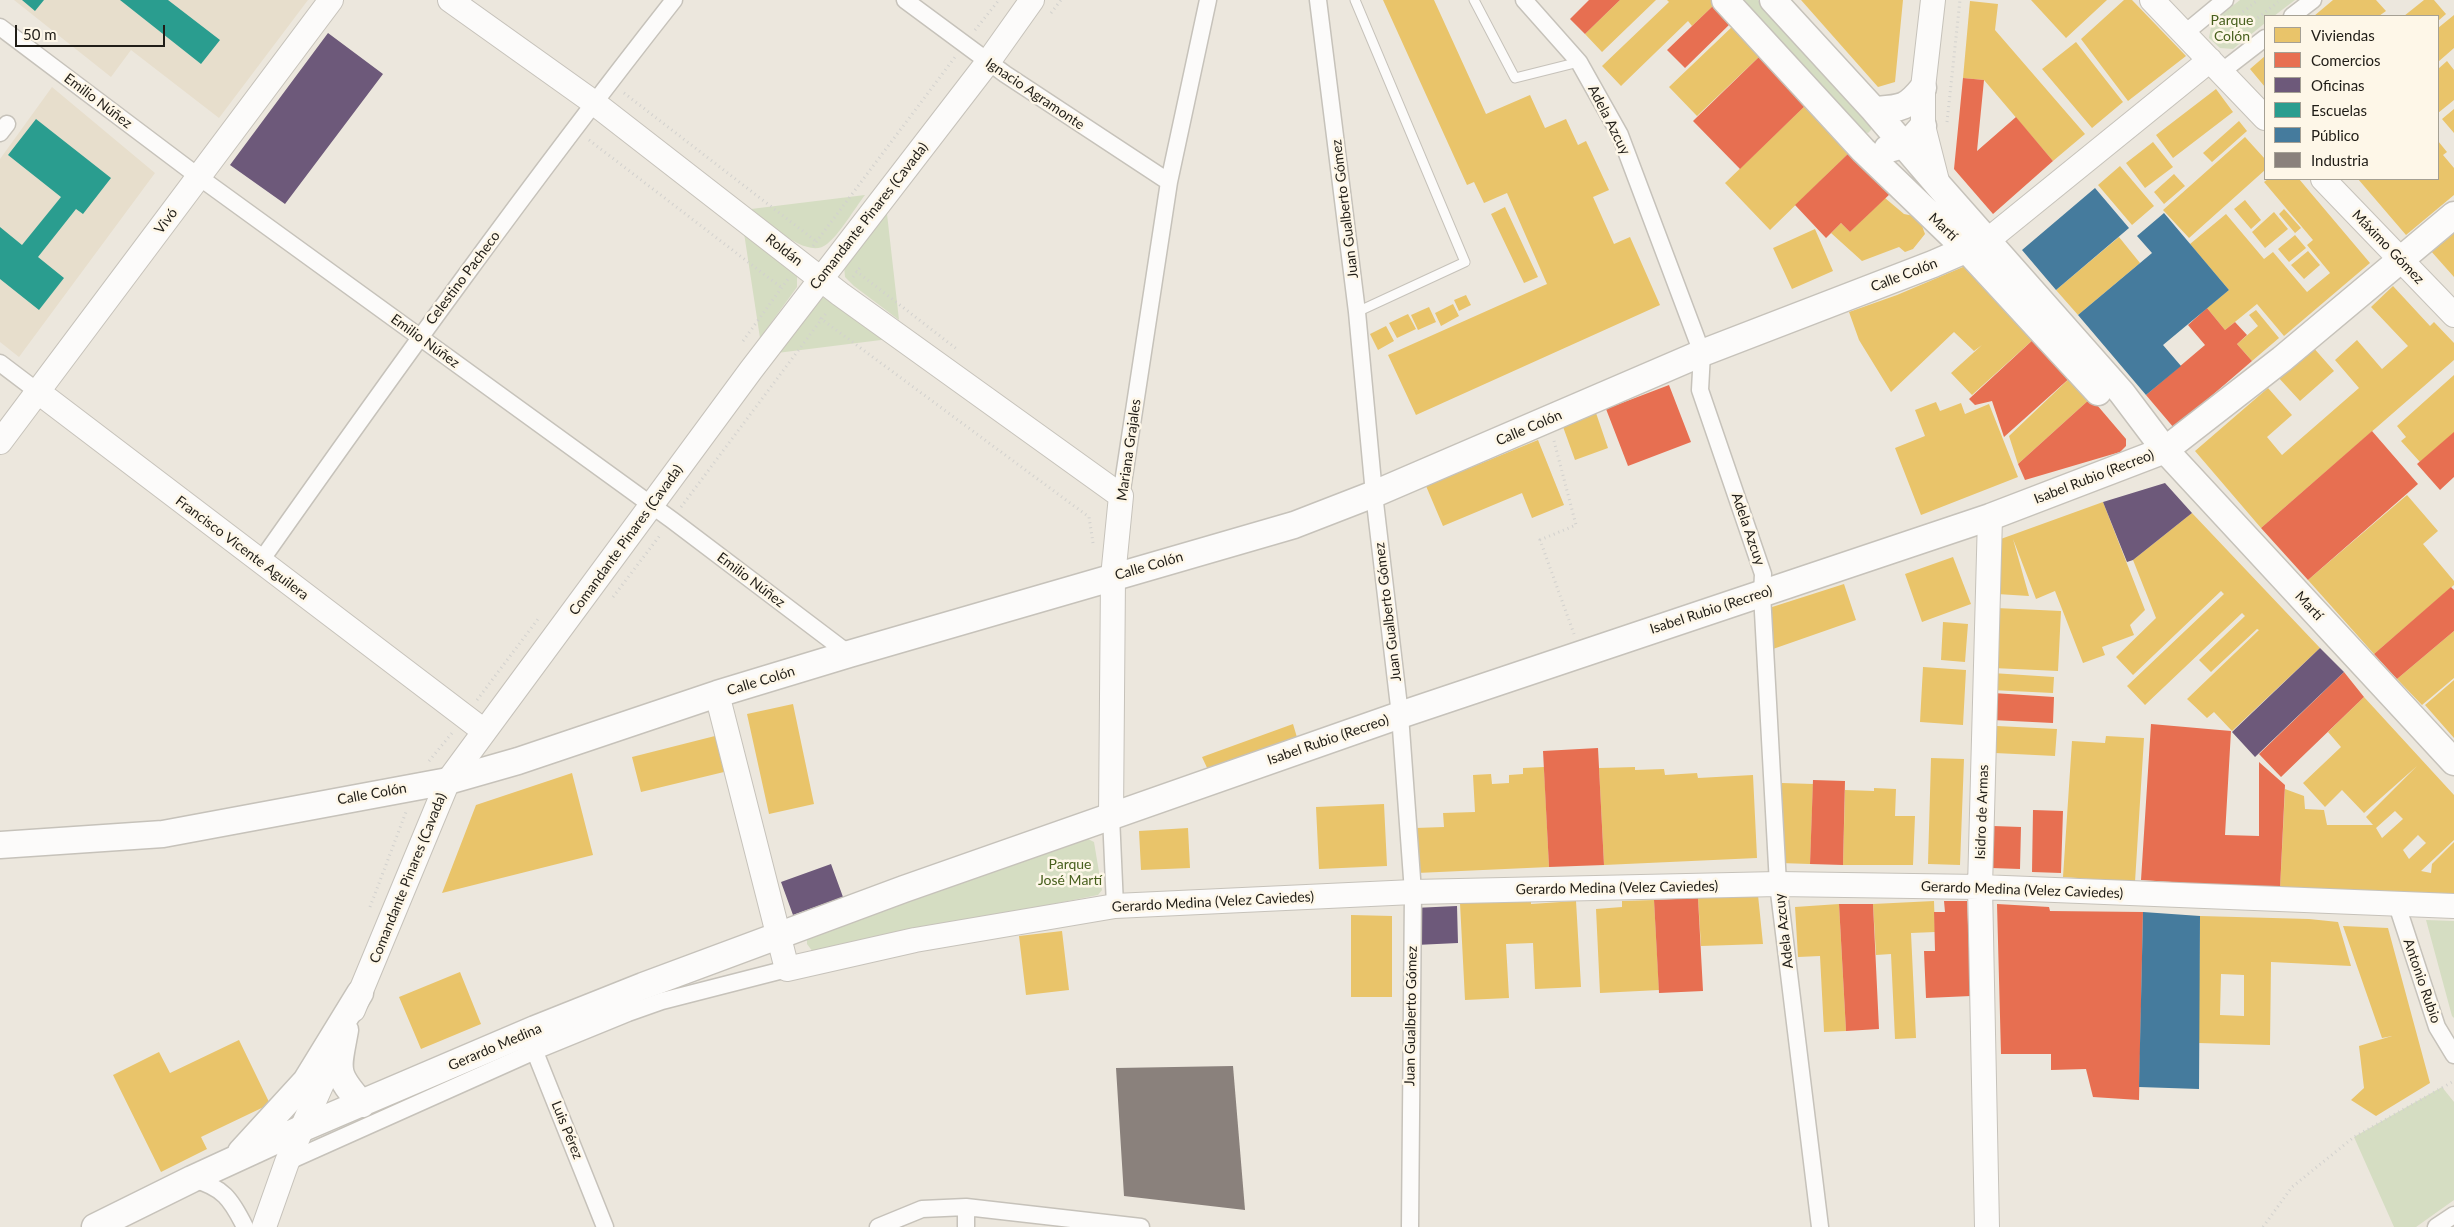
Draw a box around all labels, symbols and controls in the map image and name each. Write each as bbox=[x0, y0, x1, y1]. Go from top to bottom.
park label: Parque Colón bbox=[2210, 12, 2254, 44]
scale bar bbox=[18, 15, 168, 47]
legend bbox=[2264, 15, 2439, 180]
text: 50 m bbox=[23, 25, 57, 43]
text: Viviendas bbox=[2311, 26, 2375, 44]
text: Comercios bbox=[2311, 51, 2381, 69]
street label: Ignacio Agramonte bbox=[982, 55, 1088, 133]
street label: Emilio Núñez bbox=[61, 70, 135, 132]
text: Oficinas bbox=[2311, 76, 2365, 94]
street label: Adela Azcuy bbox=[1584, 82, 1634, 158]
text: Escuelas bbox=[2311, 101, 2367, 119]
text: Público bbox=[2311, 126, 2359, 144]
street label: Juan Gualberto Gómez bbox=[1328, 138, 1362, 280]
street label: Comandante Pinares (Cavada) bbox=[806, 139, 932, 293]
text: Industria bbox=[2311, 151, 2369, 169]
street label: Vivó bbox=[151, 205, 181, 237]
street label: Máximo Gómez bbox=[2348, 206, 2428, 288]
street label: Martí bbox=[1925, 209, 1961, 245]
street label: Celestino Pacheco bbox=[422, 228, 504, 328]
street label: Roldán bbox=[762, 230, 806, 270]
street label: Calle Colón bbox=[1868, 255, 1940, 295]
street label: Emilio Núñez bbox=[387, 310, 463, 372]
street label: Mariana Grajales bbox=[1114, 398, 1144, 502]
street label: Calle Colón bbox=[1493, 407, 1565, 449]
street label: Isabel Rubio (Recreo) bbox=[2031, 446, 2157, 508]
street label: Comandante Pinares (Cavada) bbox=[566, 461, 686, 619]
street label: Adela Azcuy bbox=[1728, 490, 1768, 568]
street label: Francisco Vicente Aguilera bbox=[172, 492, 312, 604]
street label: Juan Gualberto Gómez bbox=[1371, 541, 1405, 683]
street label: Calle Colón bbox=[1113, 548, 1185, 584]
street label: Emilio Núñez bbox=[714, 549, 788, 611]
street label: Isabel Rubio (Recreo) bbox=[1648, 582, 1774, 638]
street label: Martí bbox=[2291, 588, 2327, 624]
street label: Calle Colón bbox=[725, 663, 797, 699]
street label: Isabel Rubio (Recreo) bbox=[1265, 711, 1391, 769]
street label: Isidro de Armas bbox=[1972, 764, 1992, 860]
street label: Calle Colón bbox=[336, 780, 408, 808]
street label: Comandante Pinares (Cavada) bbox=[366, 790, 450, 966]
park label: Parque José Martí bbox=[1038, 856, 1102, 889]
street label: Gerardo Medina (Velez Caviedes) bbox=[1516, 878, 1718, 898]
street label: Gerardo Medina (Velez Caviedes) bbox=[1921, 878, 2123, 902]
street label: Gerardo Medina (Velez Caviedes) bbox=[1111, 888, 1315, 916]
street label: Adela Azcuy bbox=[1771, 892, 1797, 970]
street label: Antonio Rubio bbox=[2400, 937, 2444, 1025]
street label: Juan Gualberto Gómez bbox=[1401, 946, 1421, 1086]
street label: Gerardo Medina bbox=[446, 1020, 544, 1074]
street label: Luis Pérez bbox=[548, 1098, 586, 1162]

